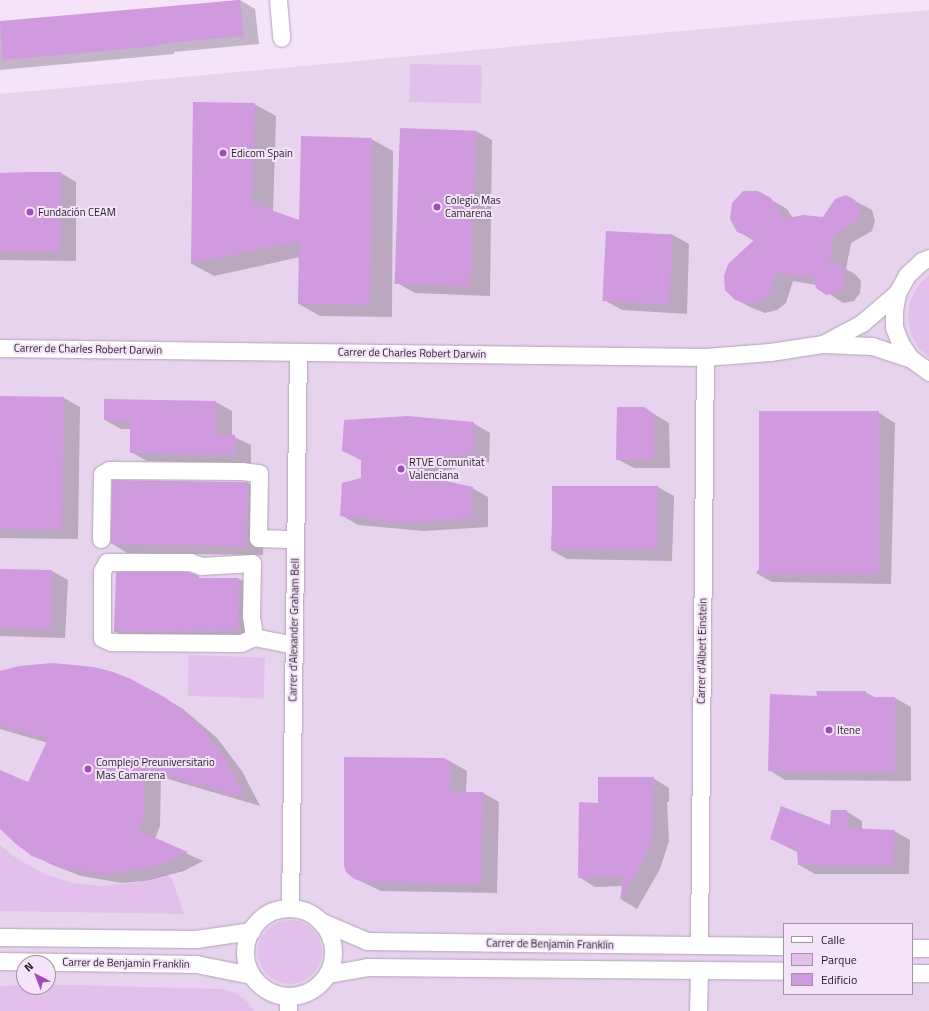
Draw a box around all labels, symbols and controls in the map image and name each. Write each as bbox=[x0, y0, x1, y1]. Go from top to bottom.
place label: Edicom Spain bbox=[231, 146, 293, 160]
marker: Edicom Spain bbox=[218, 148, 228, 158]
place label: Colegio Mas Camarena bbox=[445, 194, 501, 220]
marker: Colegio Mas Camarena bbox=[432, 202, 442, 212]
place label: Fundación CEAM bbox=[38, 205, 116, 219]
marker: Fundación CEAM bbox=[25, 207, 35, 217]
street label: Carrer de Charles Robert Darwin bbox=[14, 341, 162, 357]
street label: Carrer de Charles Robert Darwin bbox=[338, 345, 486, 361]
place label: RTVE Comunitat Valenciana bbox=[409, 456, 485, 482]
marker: RTVE Comunitat Valenciana bbox=[396, 464, 406, 474]
street label: Carrer d'Alexander Graham Bell bbox=[286, 558, 302, 702]
street label: Carrer d'Albert Einstein bbox=[694, 598, 710, 704]
place label: Itene bbox=[837, 723, 861, 737]
marker: Itene bbox=[824, 725, 834, 735]
place label: Complejo Preuniversitario Mas Camarena bbox=[96, 756, 215, 782]
marker: Complejo Preuniversitario Mas Camarena bbox=[83, 764, 93, 774]
legend bbox=[783, 923, 913, 995]
text: Calle bbox=[821, 930, 845, 949]
street label: Carrer de Benjamin Franklin bbox=[486, 936, 614, 952]
text: Parque bbox=[821, 950, 857, 969]
north arrow bbox=[16, 955, 56, 995]
street label: Carrer de Benjamin Franklin bbox=[62, 955, 190, 971]
text: N bbox=[20, 958, 37, 975]
text: Edificio bbox=[821, 970, 857, 989]

